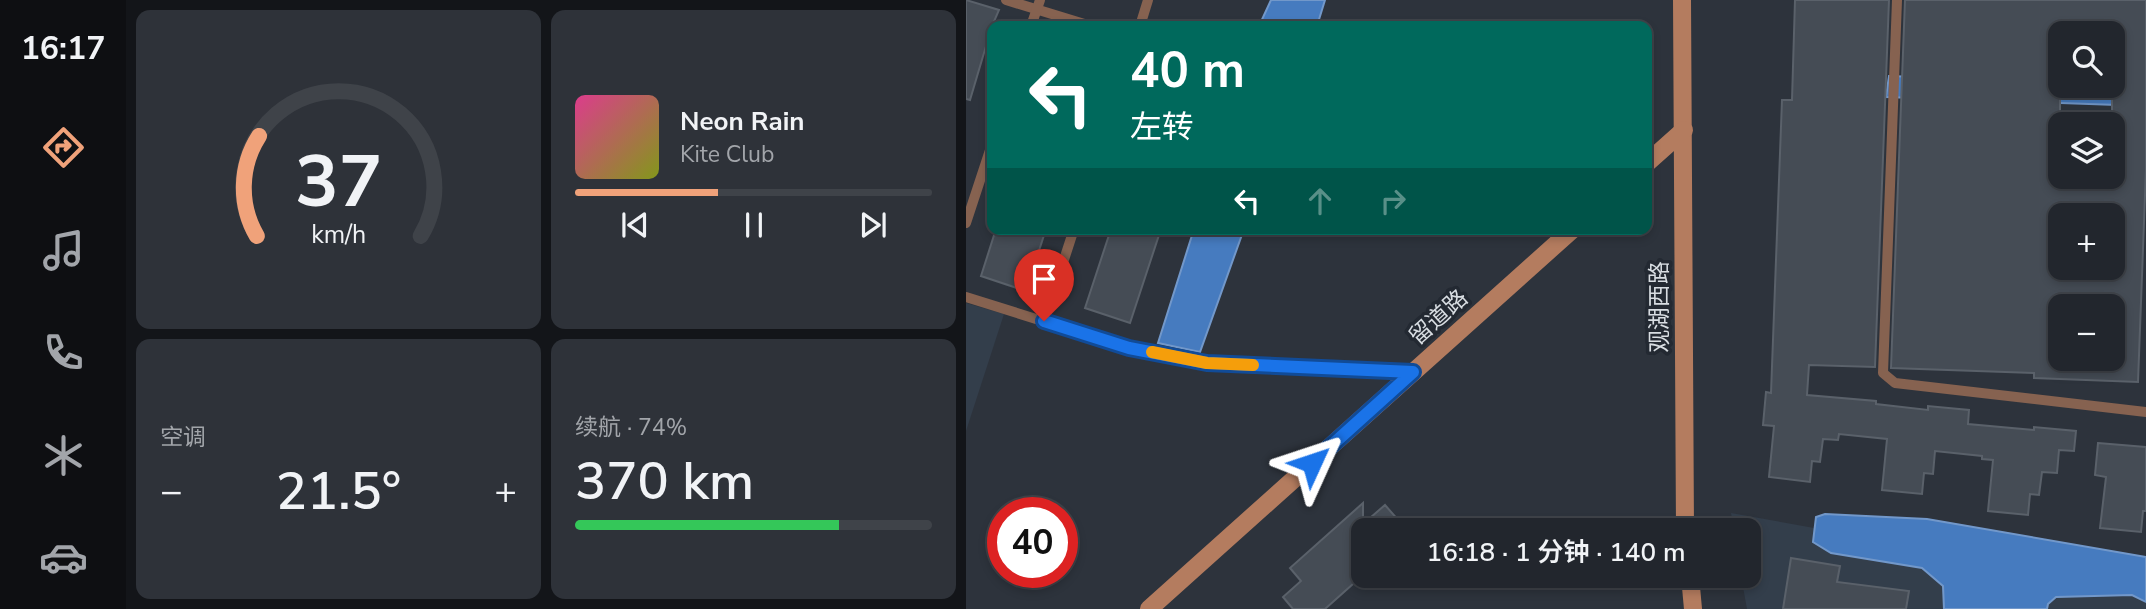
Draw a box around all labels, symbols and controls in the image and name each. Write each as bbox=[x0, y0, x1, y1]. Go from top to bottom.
map controls bbox=[2048, 21, 2125, 371]
button: search bbox=[2048, 21, 2125, 98]
text: 16:17 bbox=[21, 27, 105, 70]
text: 40 m bbox=[1130, 37, 1245, 104]
icon: left bbox=[1015, 49, 1106, 140]
text: Neon Rain bbox=[680, 104, 805, 139]
text: 左转 bbox=[1130, 106, 1194, 149]
button: layers bbox=[2048, 112, 2125, 189]
icon: directions bbox=[39, 123, 88, 172]
text: 37 bbox=[295, 132, 382, 232]
text: Kite Club bbox=[680, 139, 774, 170]
icon: left bbox=[1228, 182, 1266, 220]
icon: ahead bbox=[1301, 182, 1339, 220]
icon: right bbox=[1374, 182, 1412, 220]
button: + bbox=[2048, 203, 2125, 280]
icon: previous bbox=[616, 206, 654, 244]
icon: pause bbox=[735, 206, 773, 244]
icon: next bbox=[854, 206, 892, 244]
text: km/h bbox=[311, 218, 366, 252]
icon: music bbox=[39, 226, 88, 275]
pin bbox=[1014, 249, 1074, 321]
icon: arrive bbox=[1025, 260, 1063, 298]
street label: 观湖西路 bbox=[1644, 261, 1675, 353]
street label: 留道路 bbox=[1402, 283, 1474, 352]
button: − bbox=[2048, 294, 2125, 371]
icon: phone bbox=[39, 328, 88, 377]
text: 续航 · 74% bbox=[575, 412, 687, 443]
text: 空调 bbox=[160, 422, 206, 453]
position arrow bbox=[1275, 426, 1349, 500]
icon: climate bbox=[39, 431, 88, 480]
text: 370 km bbox=[575, 446, 754, 517]
text: 21.5° bbox=[276, 456, 401, 527]
text: − bbox=[160, 466, 183, 517]
text: + bbox=[494, 466, 517, 517]
speed limit sign: 40 bbox=[987, 497, 1078, 588]
icon: car bbox=[39, 533, 88, 582]
text: 16:18 · 1 分钟 · 140 m bbox=[1427, 535, 1685, 570]

